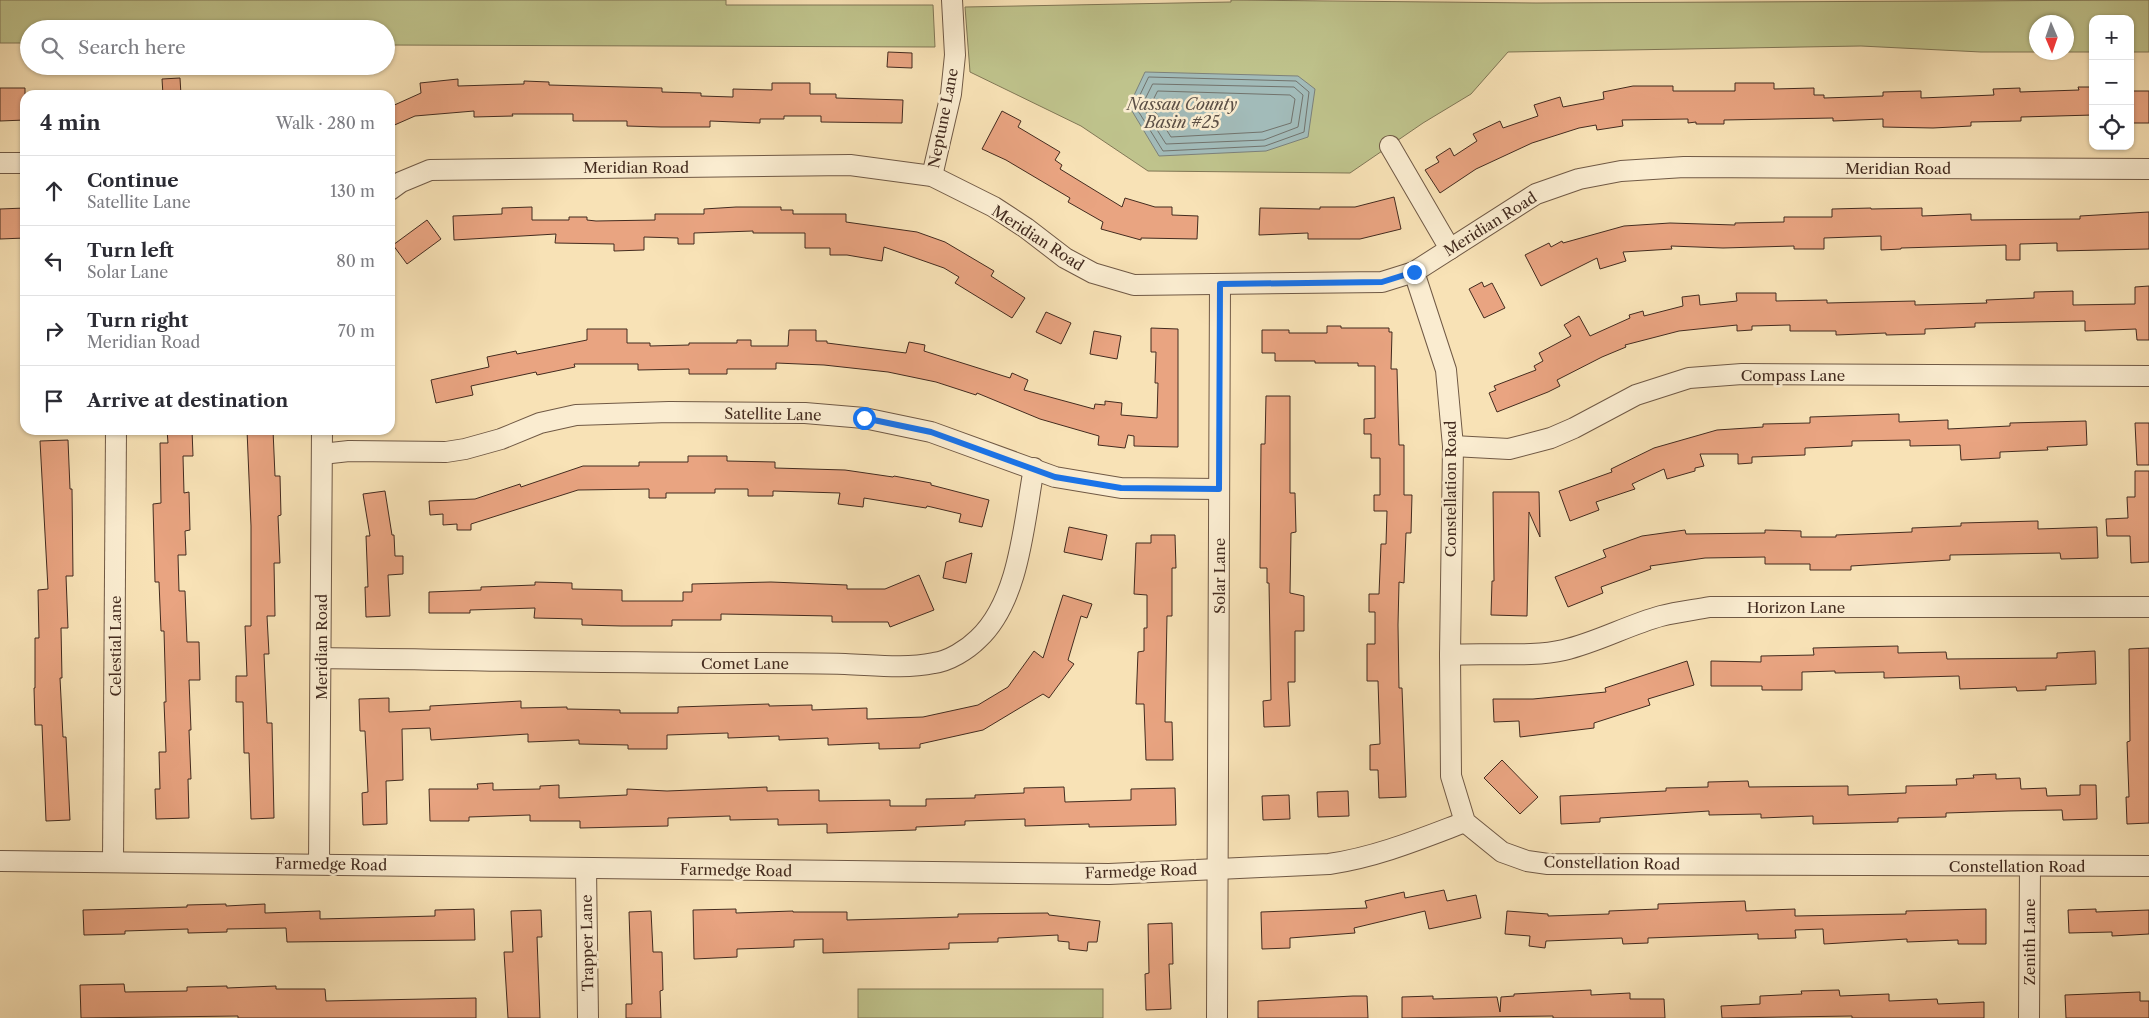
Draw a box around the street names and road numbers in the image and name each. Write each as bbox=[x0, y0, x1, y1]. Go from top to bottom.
street label: Neptune Lane bbox=[924, 66, 962, 170]
street label: Meridian Road bbox=[583, 158, 689, 177]
street label: Meridian Road bbox=[1845, 159, 1951, 178]
street label: Meridian Road bbox=[1440, 188, 1540, 260]
street label: Meridian Road bbox=[988, 201, 1088, 275]
street label: Compass Lane bbox=[1741, 366, 1845, 385]
street label: Satellite Lane bbox=[724, 404, 822, 424]
street label: Constellation Road bbox=[1441, 421, 1460, 557]
street label: Solar Lane bbox=[1210, 538, 1229, 614]
street label: Meridian Road bbox=[312, 594, 331, 700]
street label: Celestial Lane bbox=[106, 595, 125, 697]
street label: Horizon Lane bbox=[1747, 598, 1845, 617]
street label: Comet Lane bbox=[701, 654, 789, 673]
street label: Constellation Road bbox=[1544, 852, 1680, 874]
street label: Farmedge Road bbox=[275, 854, 387, 874]
street label: Constellation Road bbox=[1949, 857, 2085, 876]
street label: Farmedge Road bbox=[680, 860, 792, 880]
street label: Farmedge Road bbox=[1085, 860, 1197, 882]
street label: Trapper Lane bbox=[577, 894, 597, 992]
street label: Zenith Lane bbox=[2020, 899, 2039, 985]

